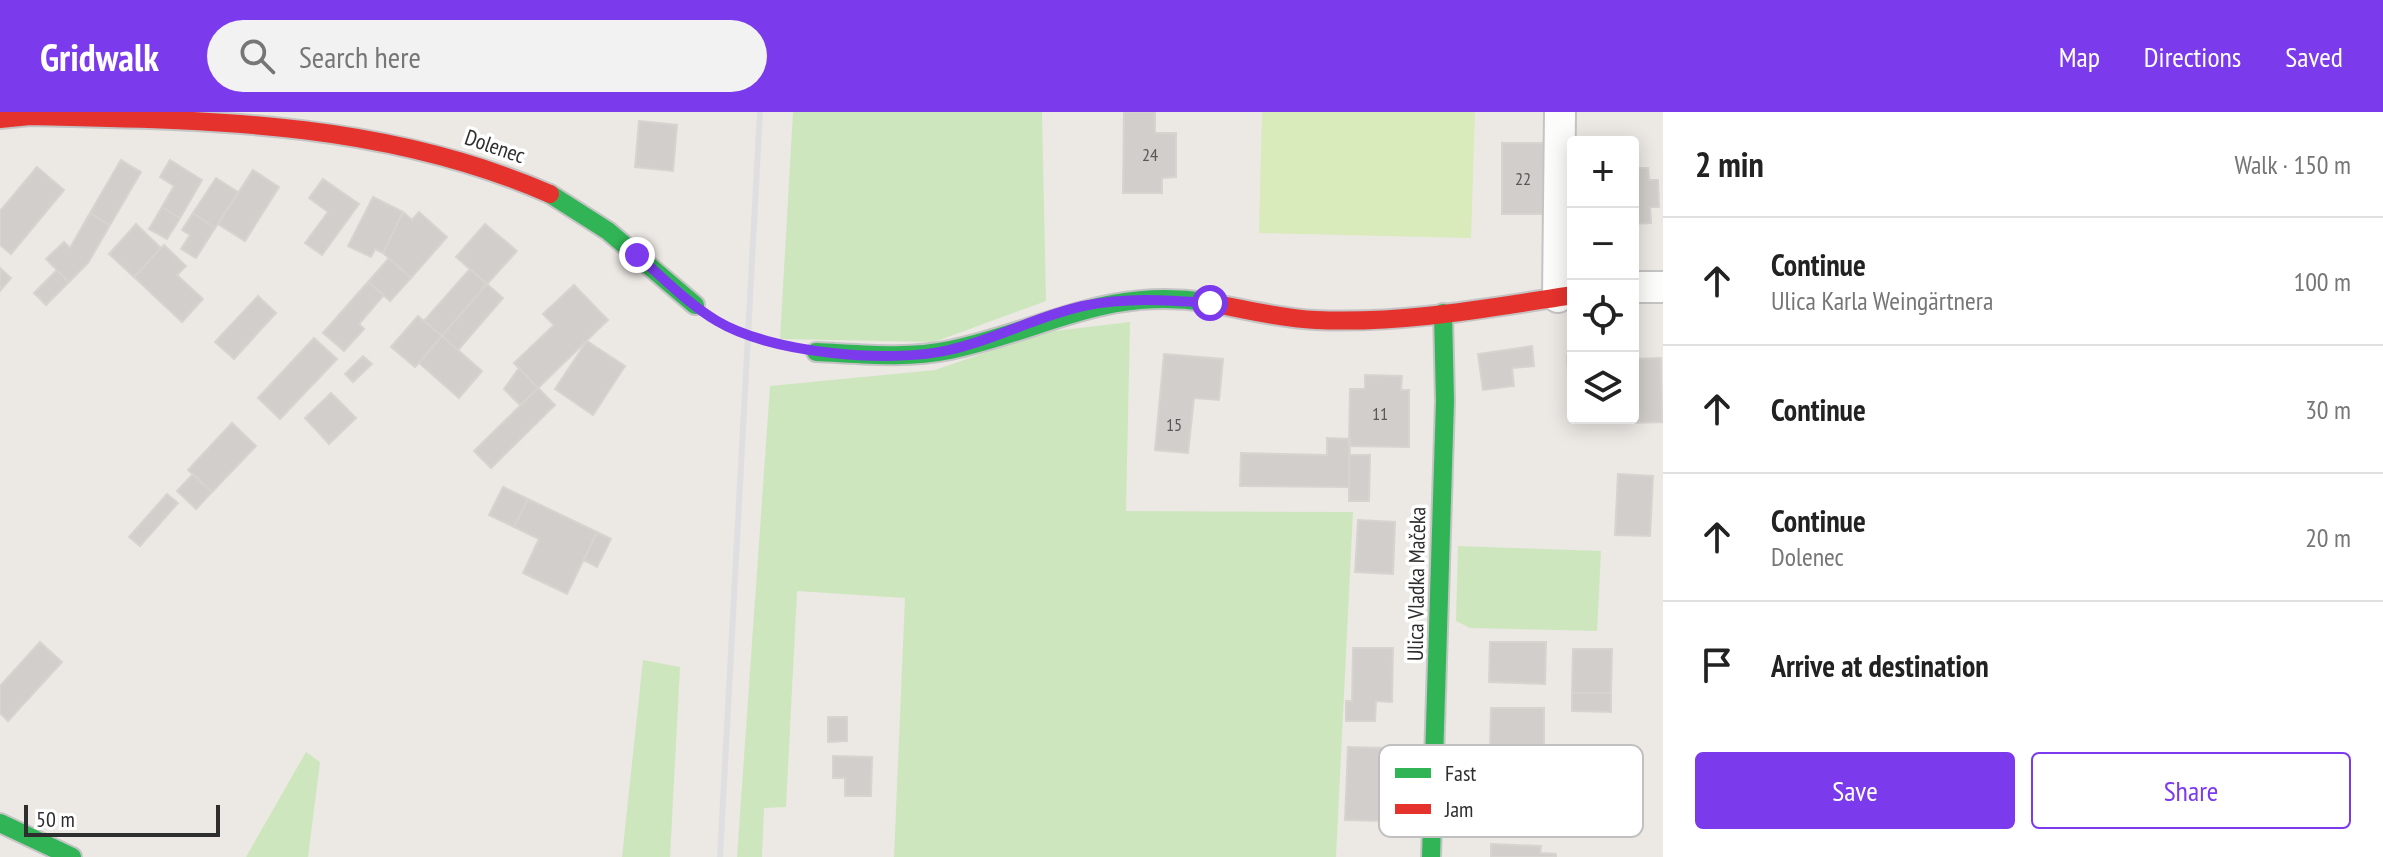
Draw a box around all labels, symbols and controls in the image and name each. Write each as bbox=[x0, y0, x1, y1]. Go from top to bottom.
search box bbox=[207, 20, 767, 92]
text: Gridwalk bbox=[40, 32, 159, 81]
icon: search bbox=[235, 34, 279, 78]
text: Search here bbox=[299, 37, 421, 76]
text: Map bbox=[2059, 38, 2100, 75]
text: Directions bbox=[2144, 38, 2241, 75]
text: Saved bbox=[2285, 38, 2343, 75]
street label: Dolenec bbox=[461, 123, 529, 169]
map controls bbox=[1567, 136, 1639, 424]
button: + bbox=[1567, 136, 1639, 208]
text: 2 min bbox=[1695, 142, 1764, 186]
house number: 24 bbox=[1142, 143, 1158, 166]
text: Walk · 150 m bbox=[2234, 148, 2351, 181]
house number: 22 bbox=[1515, 167, 1531, 190]
button: − bbox=[1567, 208, 1639, 280]
route end bbox=[619, 237, 655, 273]
text: Continue bbox=[1771, 245, 1866, 284]
icon: ahead bbox=[1695, 259, 1739, 303]
text: 100 m bbox=[2293, 265, 2351, 298]
button: locate bbox=[1567, 280, 1639, 352]
text: Ulica Karla Weingärtnera bbox=[1771, 284, 1993, 317]
route start bbox=[1192, 285, 1228, 321]
button: layers bbox=[1567, 352, 1639, 424]
icon: ahead bbox=[1695, 387, 1739, 431]
text: Continue bbox=[1771, 390, 1866, 429]
text: 30 m bbox=[2305, 393, 2351, 426]
house number: 11 bbox=[1372, 402, 1388, 425]
house number: 15 bbox=[1166, 413, 1182, 436]
text: Continue bbox=[1771, 501, 1866, 540]
street label: Ulica Vladka Mačeka bbox=[1401, 507, 1431, 661]
icon: ahead bbox=[1695, 515, 1739, 559]
text: 20 m bbox=[2305, 521, 2351, 554]
text: Dolenec bbox=[1771, 540, 1844, 573]
icon: arrive bbox=[1695, 643, 1739, 687]
text: Arrive at destination bbox=[1771, 646, 1989, 685]
legend bbox=[1379, 745, 1643, 837]
button: Save bbox=[1695, 752, 2015, 829]
button: Share bbox=[2031, 752, 2351, 829]
text: Fast bbox=[1445, 759, 1476, 787]
text: Jam bbox=[1444, 795, 1473, 823]
scale bar bbox=[24, 801, 220, 837]
text: 50 m bbox=[36, 805, 75, 833]

